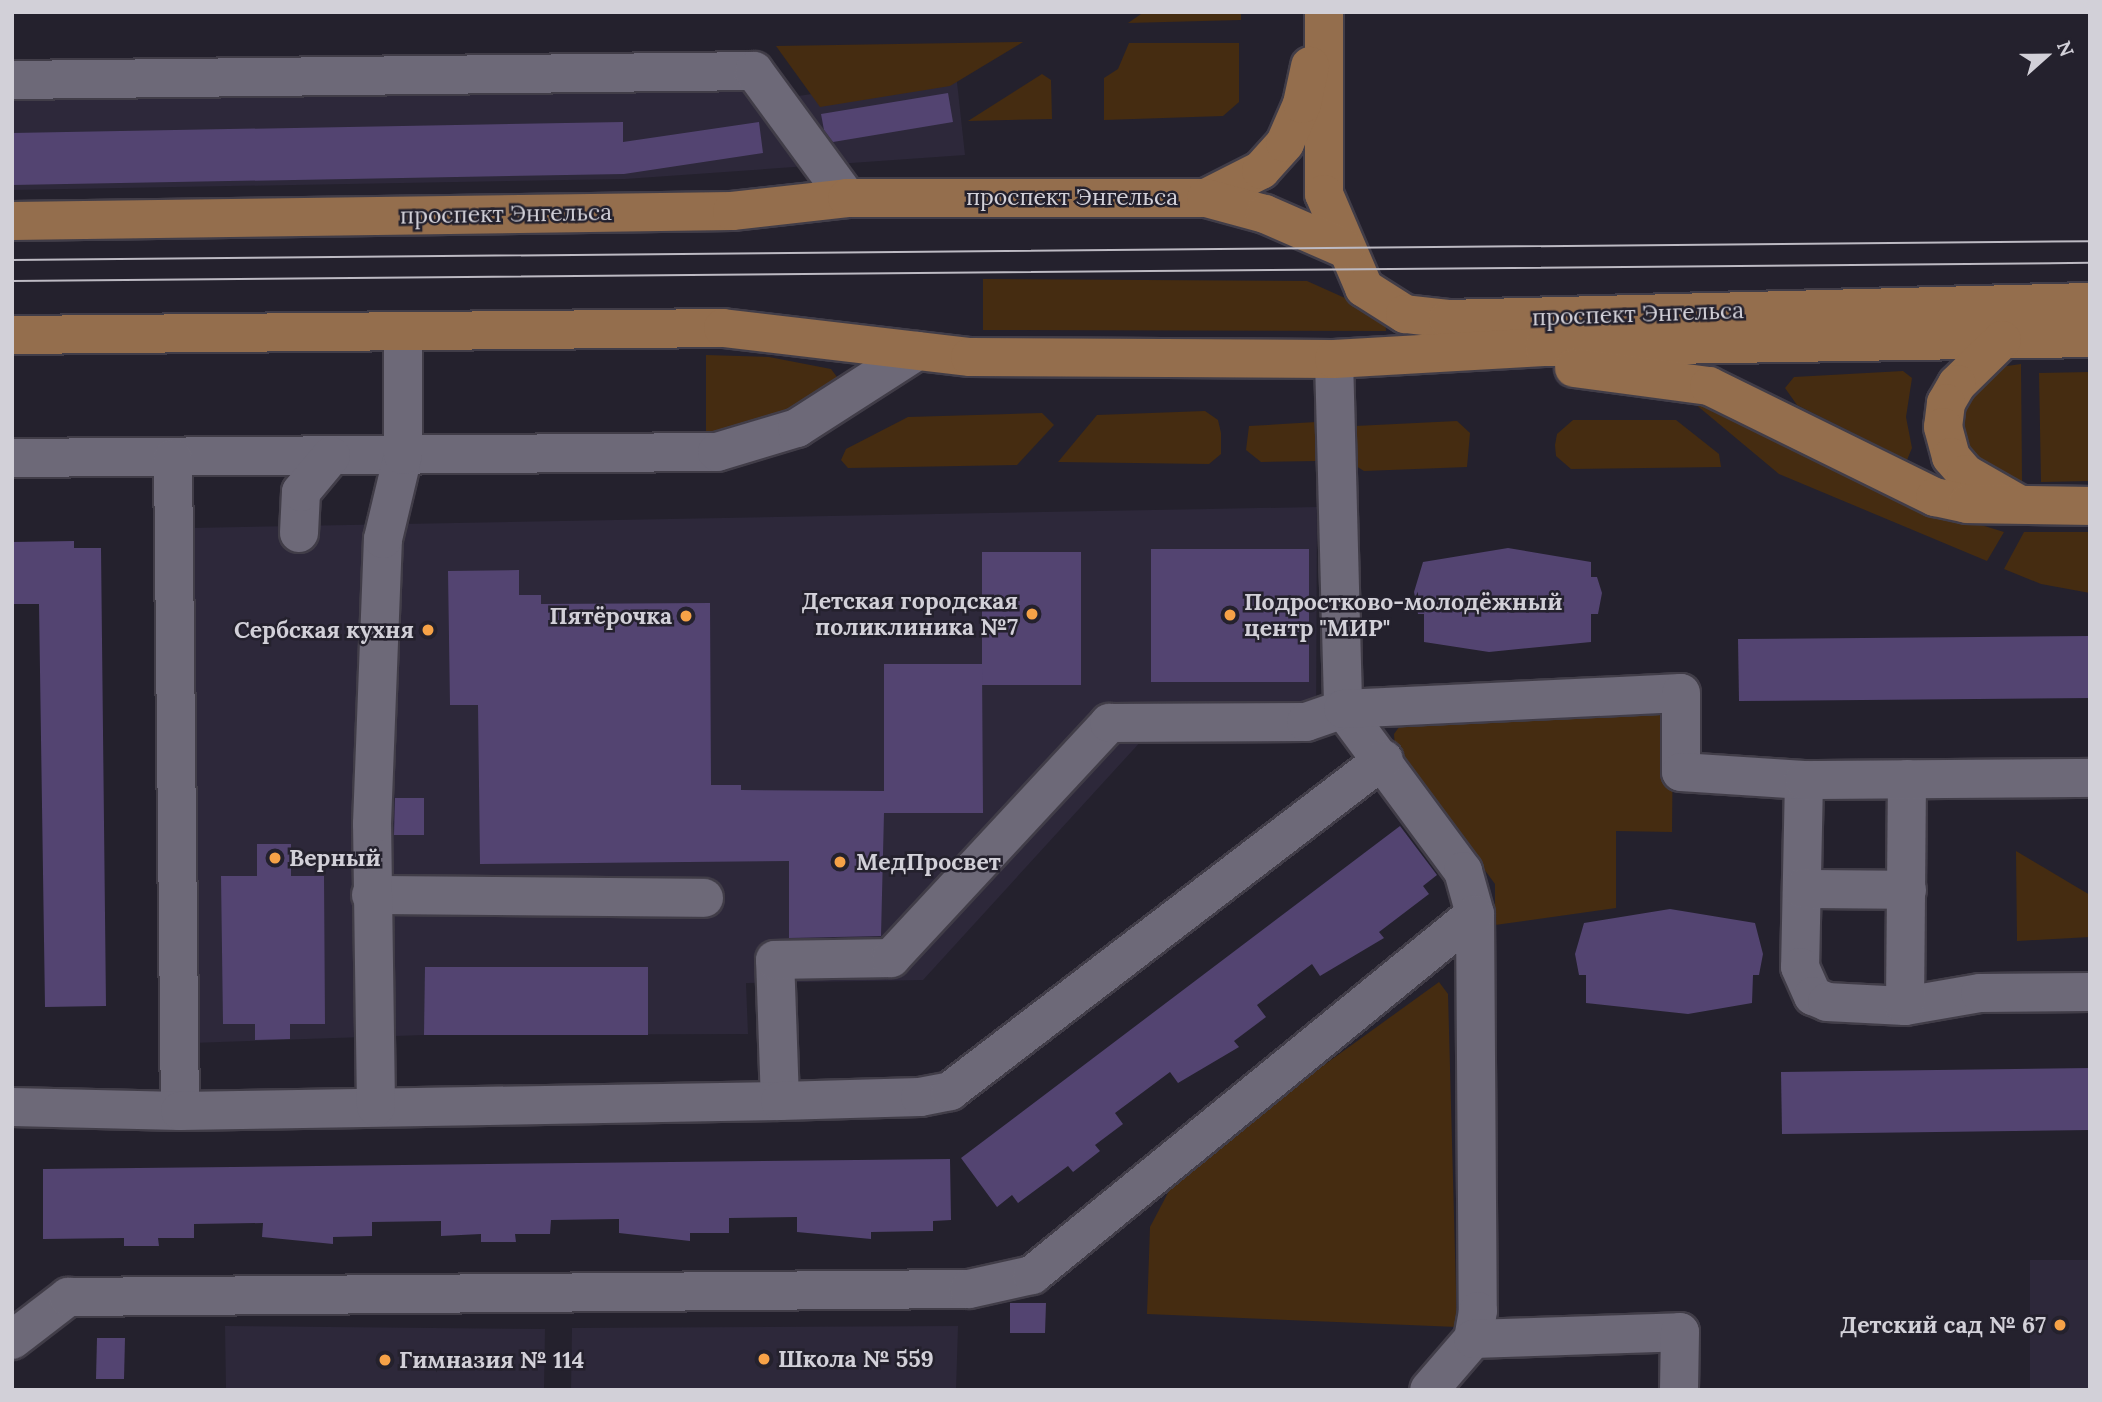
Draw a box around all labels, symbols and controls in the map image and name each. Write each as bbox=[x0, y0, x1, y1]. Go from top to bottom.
north arrow bbox=[2011, 21, 2081, 91]
text: N bbox=[2052, 37, 2079, 60]
street label: проспект Энгельса bbox=[966, 183, 1178, 211]
street label: проспект Энгельса bbox=[400, 198, 612, 230]
street label: проспект Энгельса bbox=[1531, 297, 1745, 331]
place label: Детская городская поликлиника №7 bbox=[802, 587, 1018, 641]
place label: Подростково-молодёжный центр "МИР" bbox=[1244, 588, 1562, 642]
place label: Пятёрочка bbox=[550, 602, 672, 630]
marker: Детская городская поликлиника №7 bbox=[1024, 606, 1040, 622]
marker: Подростково-молодёжный центр "МИР" bbox=[1222, 607, 1238, 623]
marker: Пятёрочка bbox=[678, 608, 694, 624]
place label: Сербская кухня bbox=[234, 616, 414, 644]
marker: Сербская кухня bbox=[420, 622, 436, 638]
place label: Верный bbox=[289, 844, 381, 872]
place label: МедПросвет bbox=[856, 848, 1001, 876]
marker: Верный bbox=[267, 850, 283, 866]
marker: МедПросвет bbox=[830, 852, 850, 872]
place label: Детский сад № 67 bbox=[1840, 1311, 2046, 1339]
marker: Детский сад № 67 bbox=[2052, 1317, 2068, 1333]
place label: Школа № 559 bbox=[778, 1345, 934, 1373]
place label: Гимназия № 114 bbox=[399, 1346, 584, 1374]
marker: Школа № 559 bbox=[756, 1351, 772, 1367]
marker: Гимназия № 114 bbox=[377, 1352, 393, 1368]

